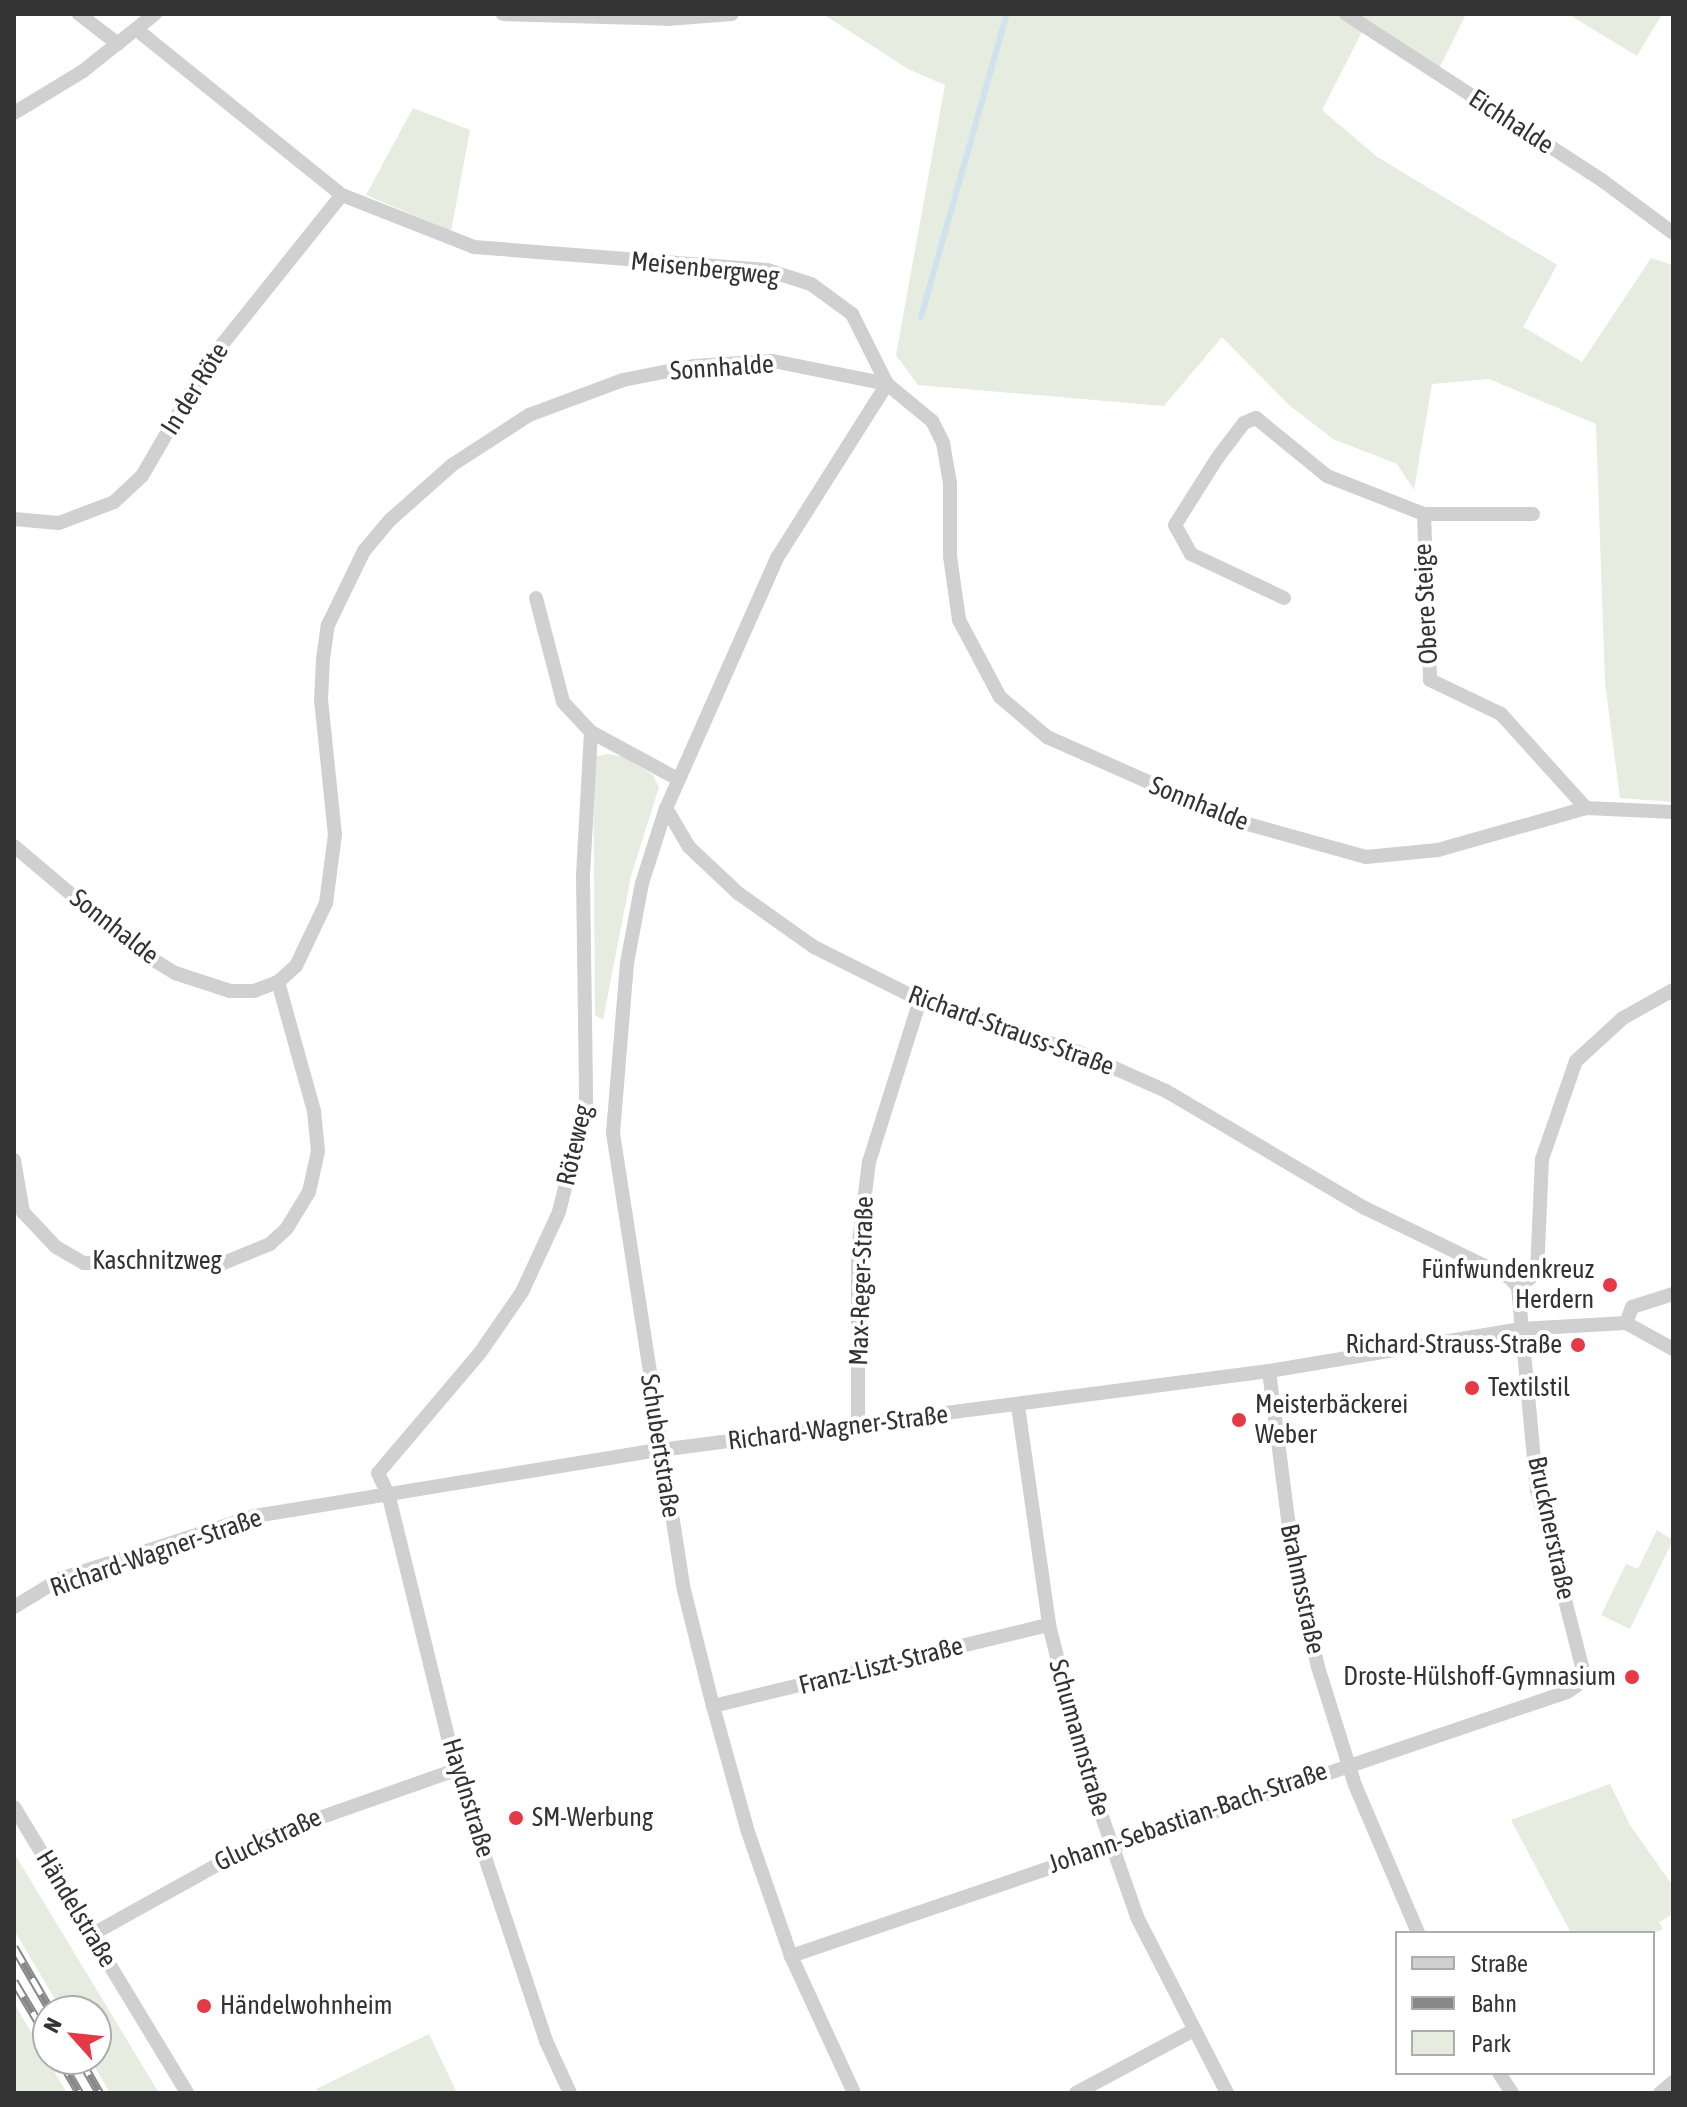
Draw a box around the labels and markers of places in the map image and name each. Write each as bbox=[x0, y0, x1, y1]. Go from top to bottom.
place label: Fünfwundenkreuz Herdern bbox=[1421, 1254, 1594, 1316]
marker: Fünfwundenkreuz Herdern bbox=[1601, 1276, 1619, 1294]
place label: Richard-Strauss-Straße bbox=[1345, 1329, 1562, 1361]
marker: Richard-Strauss-Straße bbox=[1569, 1336, 1587, 1354]
place label: Textilstil bbox=[1488, 1372, 1570, 1404]
marker: Textilstil bbox=[1463, 1379, 1481, 1397]
place label: Meisterbäckerei Weber bbox=[1255, 1389, 1408, 1450]
marker: Meisterbäckerei Weber bbox=[1230, 1411, 1248, 1429]
place label: Droste-Hülshoff-Gymnasium bbox=[1343, 1661, 1616, 1693]
marker: Droste-Hülshoff-Gymnasium bbox=[1623, 1668, 1641, 1686]
place label: SM-Werbung bbox=[532, 1802, 653, 1834]
marker: SM-Werbung bbox=[507, 1809, 525, 1827]
place label: Händelwohnheim bbox=[220, 1990, 392, 2022]
marker: Händelwohnheim bbox=[195, 1997, 213, 2015]

